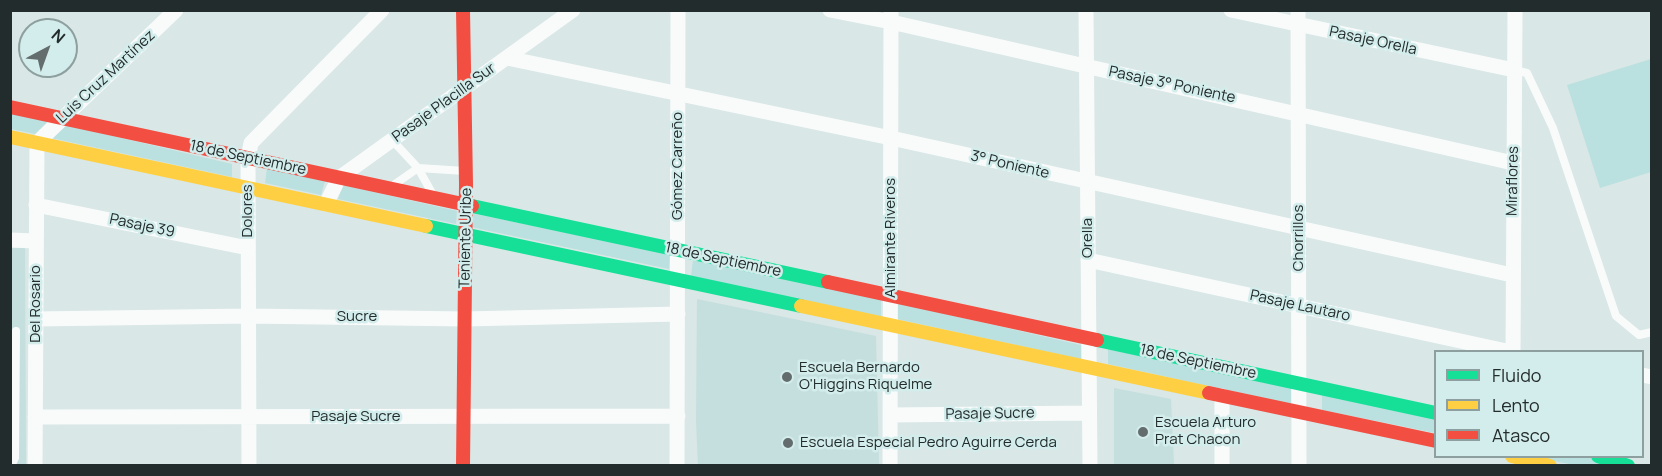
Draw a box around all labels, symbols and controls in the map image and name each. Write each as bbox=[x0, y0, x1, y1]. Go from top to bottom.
north arrow bbox=[18, 18, 78, 78]
street label: Pasaje Orella bbox=[1328, 23, 1418, 59]
text: N bbox=[47, 24, 70, 48]
street label: Luis Cruz Martínez bbox=[53, 27, 159, 127]
street label: Pasaje Placilla Sur bbox=[389, 60, 499, 146]
street label: Pasaje 3° Poniente bbox=[1107, 63, 1237, 107]
street label: Gómez Carreño bbox=[669, 112, 687, 220]
street label: 18 de Septiembre bbox=[188, 137, 308, 179]
street label: Miraflores bbox=[1503, 146, 1523, 216]
street label: 3° Poniente bbox=[969, 147, 1051, 183]
street label: Almirante Riveros bbox=[882, 178, 900, 298]
street label: Dolores bbox=[239, 184, 257, 238]
street label: Teniente Uribe bbox=[456, 187, 476, 289]
street label: Chorrillos bbox=[1290, 205, 1308, 271]
street label: Pasaje 39 bbox=[108, 210, 176, 242]
street label: Orella bbox=[1079, 218, 1097, 258]
street label: 18 de Septiembre bbox=[663, 239, 783, 281]
street label: Del Rosario bbox=[27, 265, 45, 343]
street label: Pasaje Lautaro bbox=[1248, 287, 1352, 325]
street label: Sucre bbox=[337, 308, 377, 326]
street label: 18 de Septiembre bbox=[1138, 341, 1258, 383]
legend bbox=[1434, 350, 1644, 458]
place label: Escuela Bernardo O'Higgins Riquelme bbox=[799, 359, 932, 394]
text: Fluido bbox=[1492, 363, 1541, 387]
marker: Escuela Bernardo O'Higgins Riquelme bbox=[780, 370, 794, 384]
text: Lento bbox=[1492, 393, 1540, 417]
street label: Pasaje Sucre bbox=[945, 404, 1035, 424]
street label: Pasaje Sucre bbox=[311, 408, 401, 426]
place label: Escuela Arturo Prat Chacon bbox=[1155, 414, 1256, 449]
text: Atasco bbox=[1492, 423, 1550, 447]
marker: Escuela Arturo Prat Chacon bbox=[1136, 425, 1150, 439]
place label: Escuela Especial Pedro Aguirre Cerda bbox=[800, 434, 1057, 452]
marker: Escuela Especial Pedro Aguirre Cerda bbox=[781, 436, 795, 450]

